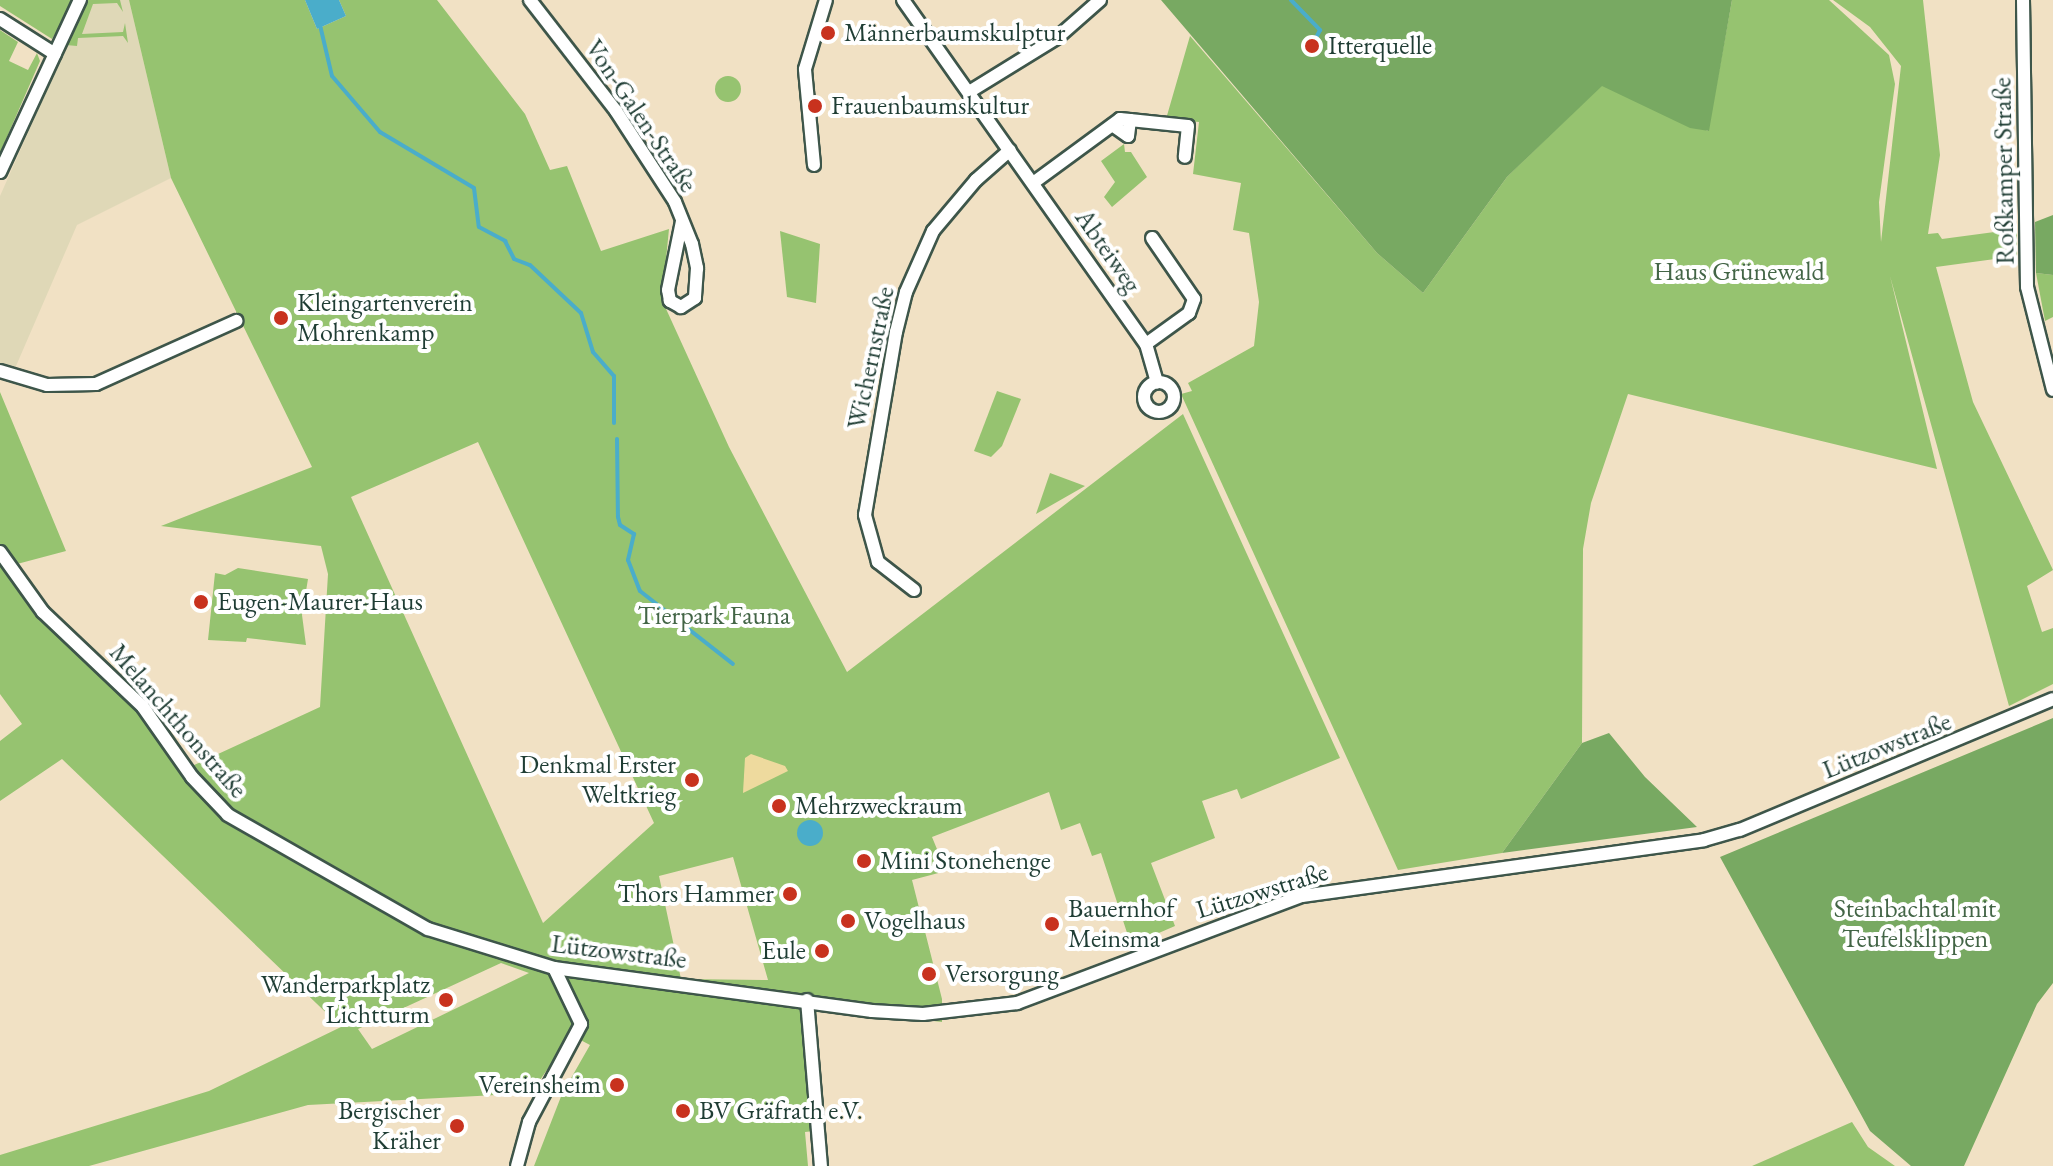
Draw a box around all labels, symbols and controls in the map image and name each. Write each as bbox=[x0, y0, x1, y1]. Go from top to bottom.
place label: Männerbaumskulptur bbox=[844, 17, 1065, 49]
marker: Männerbaumskulptur bbox=[819, 24, 837, 42]
place label: Itterquelle bbox=[1328, 30, 1432, 62]
street label: Von-Galen-Straße bbox=[578, 34, 704, 198]
marker: Itterquelle bbox=[1303, 37, 1321, 55]
street label: Roßkamper Straße bbox=[1987, 77, 2021, 265]
place label: Frauenbaumskultur bbox=[831, 90, 1029, 122]
marker: Frauenbaumskultur bbox=[806, 97, 824, 115]
street label: Abteiweg bbox=[1068, 203, 1148, 299]
park label: Haus Grünewald bbox=[1653, 256, 1825, 288]
street label: Wichernstraße bbox=[841, 284, 901, 432]
place label: Kleingartenverein Mohrenkamp bbox=[297, 287, 473, 348]
marker: Kleingartenverein Mohrenkamp bbox=[272, 309, 290, 327]
place label: Eugen-Maurer-Haus bbox=[217, 586, 423, 618]
marker: Eugen-Maurer-Haus bbox=[192, 593, 210, 611]
park label: Tierpark Fauna bbox=[638, 600, 790, 632]
street label: Melanchthonstraße bbox=[102, 637, 254, 805]
street label: Lützowstraße bbox=[1818, 706, 1956, 786]
place label: Denkmal Erster Weltkrieg bbox=[520, 749, 676, 810]
marker: Denkmal Erster Weltkrieg bbox=[683, 771, 701, 789]
place label: Mehrzweckraum bbox=[795, 790, 963, 822]
marker: Mehrzweckraum bbox=[770, 797, 788, 815]
place label: Mini Stonehenge bbox=[880, 845, 1051, 877]
marker: Mini Stonehenge bbox=[855, 852, 873, 870]
street label: Lützowstraße bbox=[1192, 856, 1332, 926]
place label: Thors Hammer bbox=[617, 878, 774, 910]
marker: Thors Hammer bbox=[781, 885, 799, 903]
place label: Bauernhof Meinsma bbox=[1068, 893, 1174, 954]
park label: Steinbachtal mit Teufelsklippen bbox=[1834, 893, 1996, 954]
place label: Vogelhaus bbox=[864, 905, 965, 937]
marker: Vogelhaus bbox=[839, 912, 857, 930]
marker: Bauernhof Meinsma bbox=[1043, 915, 1061, 933]
street label: Lützowstraße bbox=[550, 928, 688, 976]
place label: Eule bbox=[761, 935, 806, 967]
marker: Eule bbox=[813, 942, 831, 960]
place label: Versorgung bbox=[945, 958, 1059, 990]
marker: Versorgung bbox=[920, 965, 938, 983]
place label: Wanderparkplatz Lichtturm bbox=[261, 969, 430, 1030]
marker: Wanderparkplatz Lichtturm bbox=[437, 991, 455, 1009]
place label: Vereinsheim bbox=[479, 1069, 601, 1101]
marker: Vereinsheim bbox=[608, 1076, 626, 1094]
place label: Bergischer Kräher bbox=[338, 1095, 441, 1156]
place label: BV Gräfrath e.V. bbox=[699, 1095, 863, 1127]
marker: BV Gräfrath e.V. bbox=[674, 1102, 692, 1120]
marker: Bergischer Kräher bbox=[448, 1117, 466, 1135]

